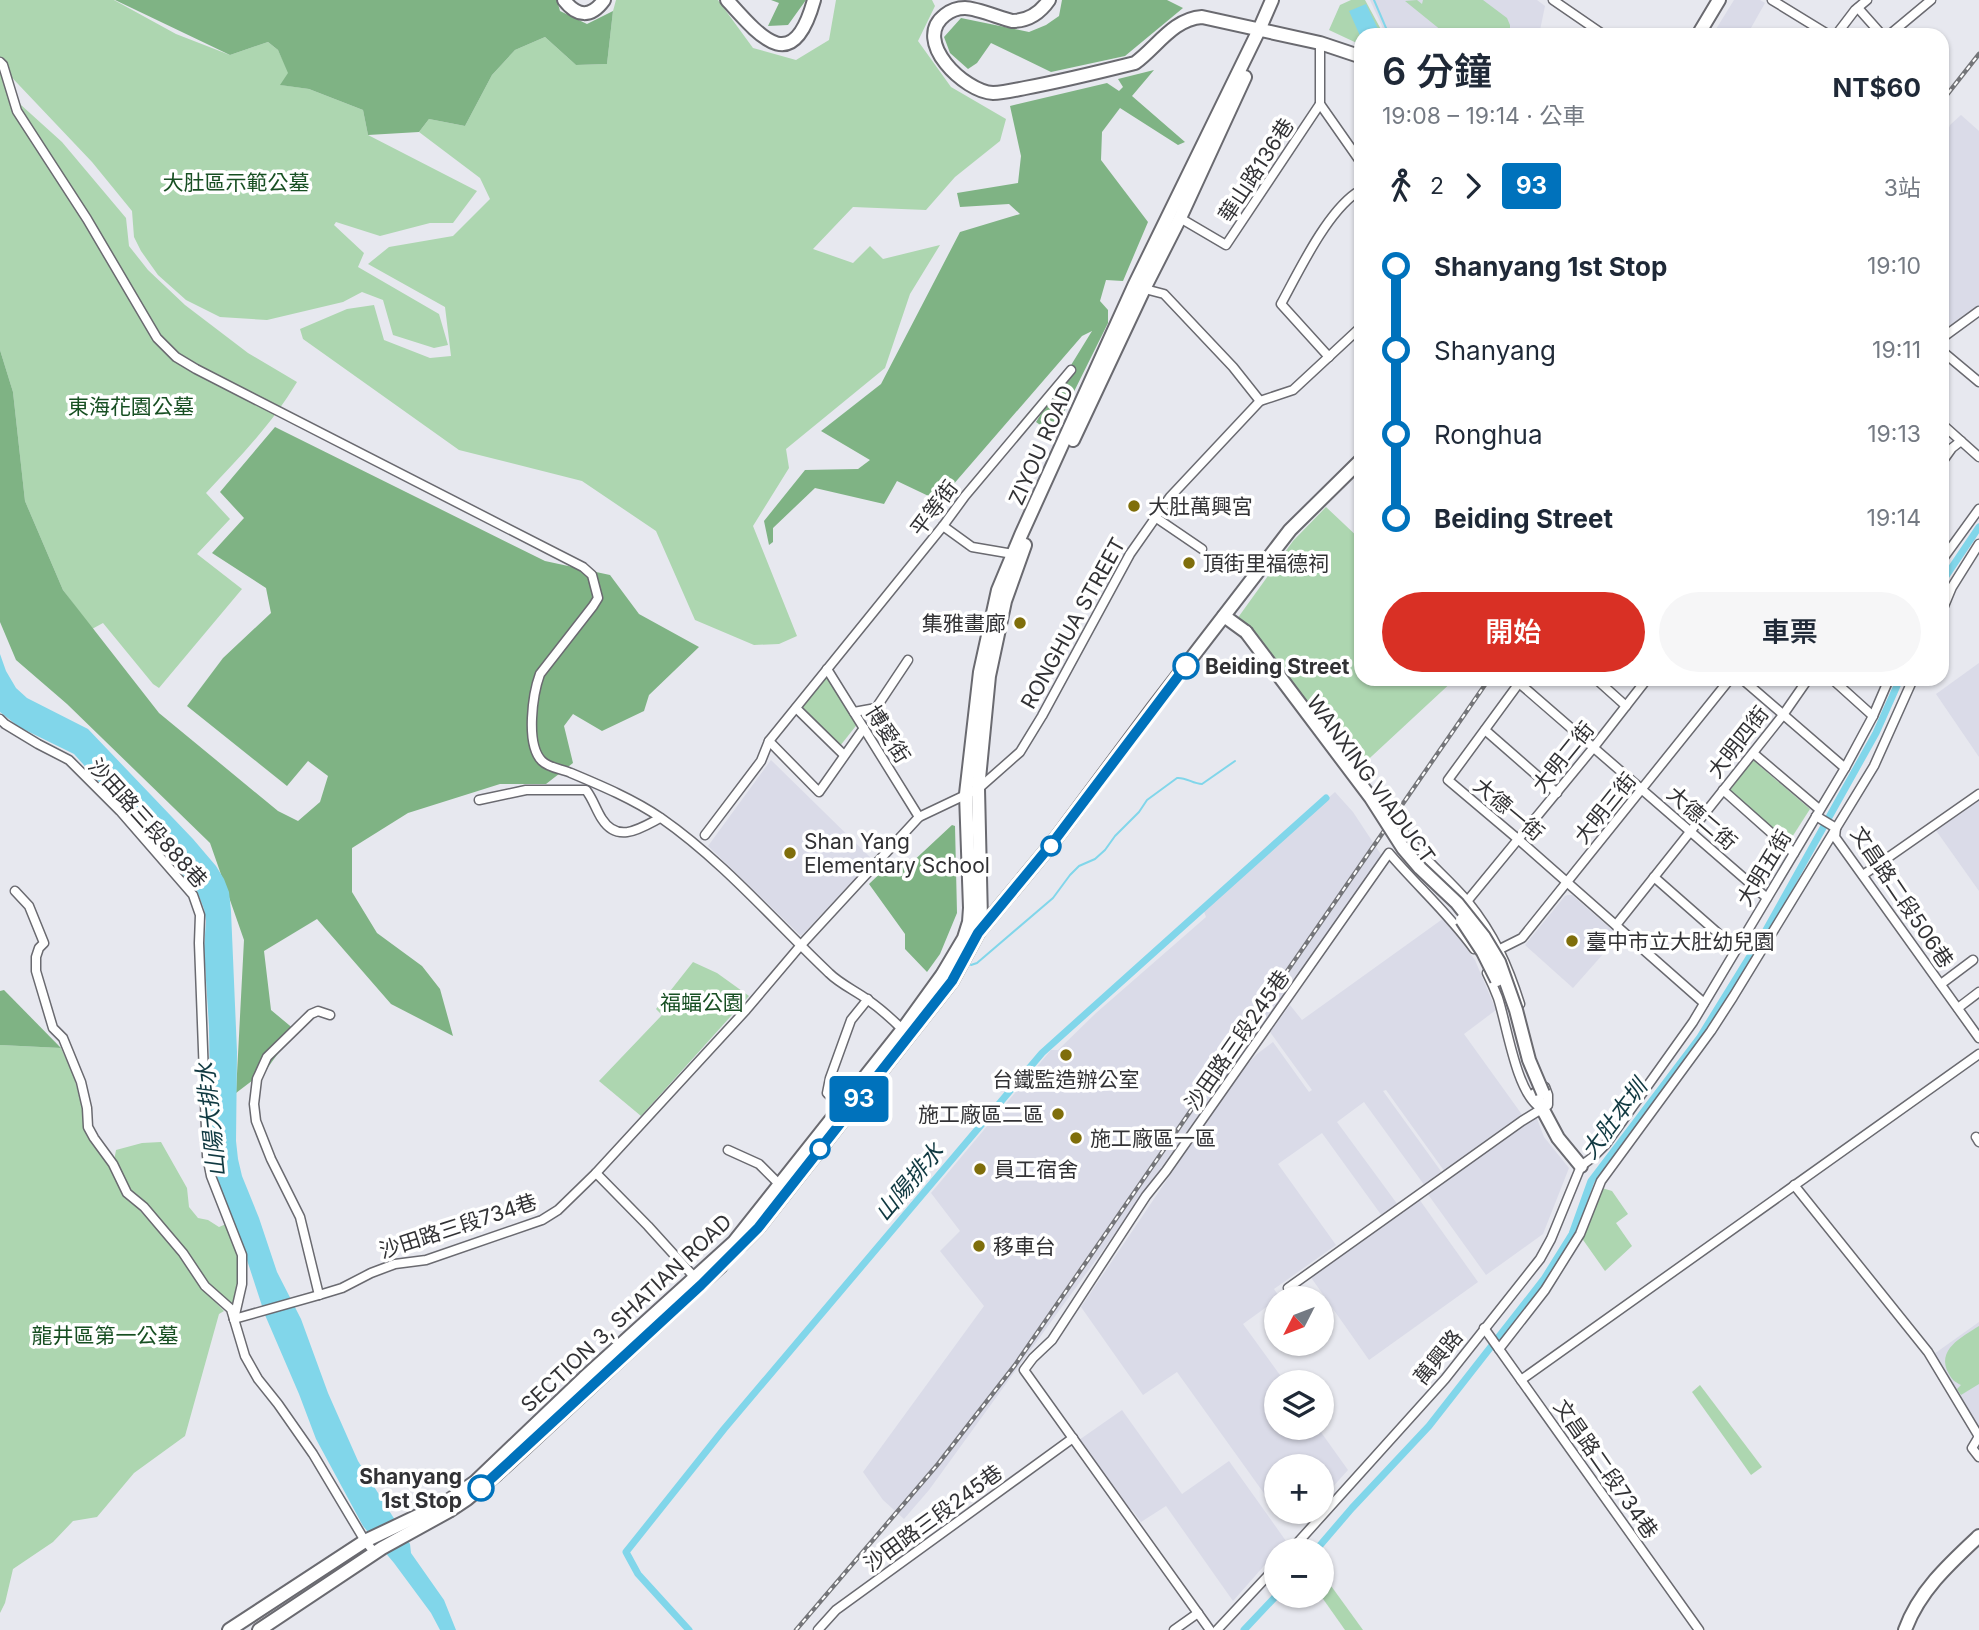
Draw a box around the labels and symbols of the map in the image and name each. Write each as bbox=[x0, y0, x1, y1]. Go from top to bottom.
street label: 華山路136巷 bbox=[1213, 113, 1299, 227]
park label: 大肚區示範公墓 bbox=[163, 170, 310, 195]
street label: ZIYOU ROAD bbox=[1003, 381, 1079, 509]
park label: 東海花園公墓 bbox=[68, 394, 194, 419]
street label: 平等街 bbox=[905, 475, 963, 541]
place label: 大肚萬興宮 bbox=[1148, 494, 1253, 519]
marker: 大肚萬興宮 bbox=[1126, 498, 1142, 514]
street label: RONGHUA STREET bbox=[1016, 533, 1130, 713]
place label: 頂街里福德祠 bbox=[1203, 551, 1329, 576]
marker: 頂街里福德祠 bbox=[1181, 555, 1197, 571]
place label: 集雅畫廊 bbox=[922, 611, 1006, 636]
marker: 集雅畫廊 bbox=[1012, 615, 1028, 631]
marker: Beiding Street bbox=[1173, 653, 1199, 679]
place label: Beiding Street bbox=[1205, 654, 1350, 679]
street label: WANXING VIADUCT bbox=[1302, 690, 1440, 868]
street label: 博愛街 bbox=[861, 701, 915, 767]
street label: 大明四街 bbox=[1702, 701, 1774, 783]
street label: 大明二街 bbox=[1527, 716, 1599, 798]
street label: 沙田路三段888巷 bbox=[84, 753, 212, 893]
street label: 大明三街 bbox=[1569, 767, 1641, 849]
street label: 大德一街 bbox=[1469, 772, 1549, 846]
street label: 大德二街 bbox=[1662, 781, 1742, 855]
street label: 文昌路二段506巷 bbox=[1845, 822, 1959, 972]
street label: 大明五街 bbox=[1732, 826, 1796, 910]
place label: Shan Yang Elementary School bbox=[804, 829, 990, 878]
unlabelled marker bbox=[1041, 836, 1061, 856]
marker: Shan Yang Elementary School bbox=[782, 845, 798, 861]
place label: 臺中市立大肚幼兒園 bbox=[1586, 929, 1775, 954]
marker: 臺中市立大肚幼兒園 bbox=[1564, 933, 1580, 949]
street label: 沙田路三段245巷 bbox=[1179, 965, 1295, 1115]
park label: 福蝠公園 bbox=[660, 990, 744, 1015]
marker: 台鐵監造辦公室 bbox=[1058, 1047, 1074, 1063]
water label: 山陽大排水 bbox=[191, 1060, 231, 1179]
place label: 台鐵監造辦公室 bbox=[993, 1067, 1140, 1092]
water label: 大肚本圳 bbox=[1575, 1071, 1655, 1164]
line badge: 93 bbox=[828, 1076, 890, 1122]
place label: 施工廠區二區 bbox=[918, 1102, 1044, 1127]
marker: 施工廠區二區 bbox=[1050, 1106, 1066, 1122]
place label: 施工廠區一區 bbox=[1090, 1126, 1216, 1151]
marker: 施工廠區一區 bbox=[1068, 1130, 1084, 1146]
water label: 山陽排水 bbox=[869, 1137, 950, 1226]
unlabelled marker bbox=[810, 1139, 830, 1159]
place label: 員工宿舍 bbox=[994, 1157, 1078, 1182]
marker: 員工宿舍 bbox=[972, 1161, 988, 1177]
street label: 沙田路三段734巷 bbox=[376, 1189, 540, 1263]
street label: SECTION 3, SHATIAN ROAD bbox=[516, 1209, 736, 1417]
place label: 移車台 bbox=[993, 1234, 1056, 1259]
marker: 移車台 bbox=[971, 1238, 987, 1254]
north arrow bbox=[1264, 1286, 1334, 1356]
park label: 龍井區第一公墓 bbox=[32, 1323, 179, 1348]
street label: 萬興路 bbox=[1408, 1325, 1468, 1389]
street label: 文昌路二段734巷 bbox=[1549, 1395, 1663, 1543]
street label: 沙田路三段245巷 bbox=[859, 1459, 1007, 1577]
place label: Shanyang 1st Stop bbox=[359, 1464, 462, 1513]
marker: Shanyang 1st Stop bbox=[468, 1475, 494, 1501]

